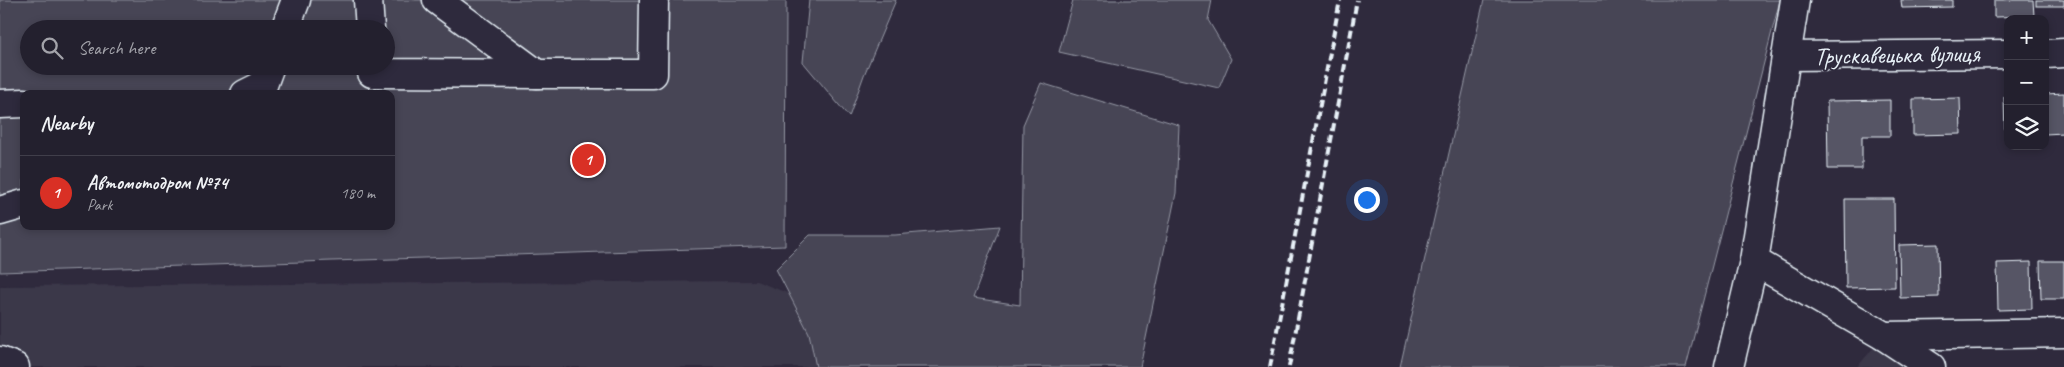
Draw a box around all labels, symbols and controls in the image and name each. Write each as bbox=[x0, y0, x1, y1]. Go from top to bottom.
map controls bbox=[2004, 15, 2049, 150]
button: + bbox=[2004, 15, 2049, 60]
search box bbox=[20, 20, 395, 75]
icon: search bbox=[38, 34, 66, 62]
text: Search here bbox=[78, 36, 155, 60]
street label: Трускавецька вулиця bbox=[1814, 38, 1981, 72]
button: − bbox=[2004, 60, 2049, 105]
button: layers bbox=[2004, 105, 2049, 150]
text: Nearby bbox=[40, 110, 93, 136]
pin: 1 bbox=[572, 141, 604, 179]
text: Автомотодром №74 bbox=[87, 171, 228, 195]
text: 1 bbox=[52, 183, 60, 203]
text: 180 m bbox=[341, 183, 375, 203]
your location bbox=[1354, 187, 1380, 213]
text: Park bbox=[87, 195, 112, 215]

